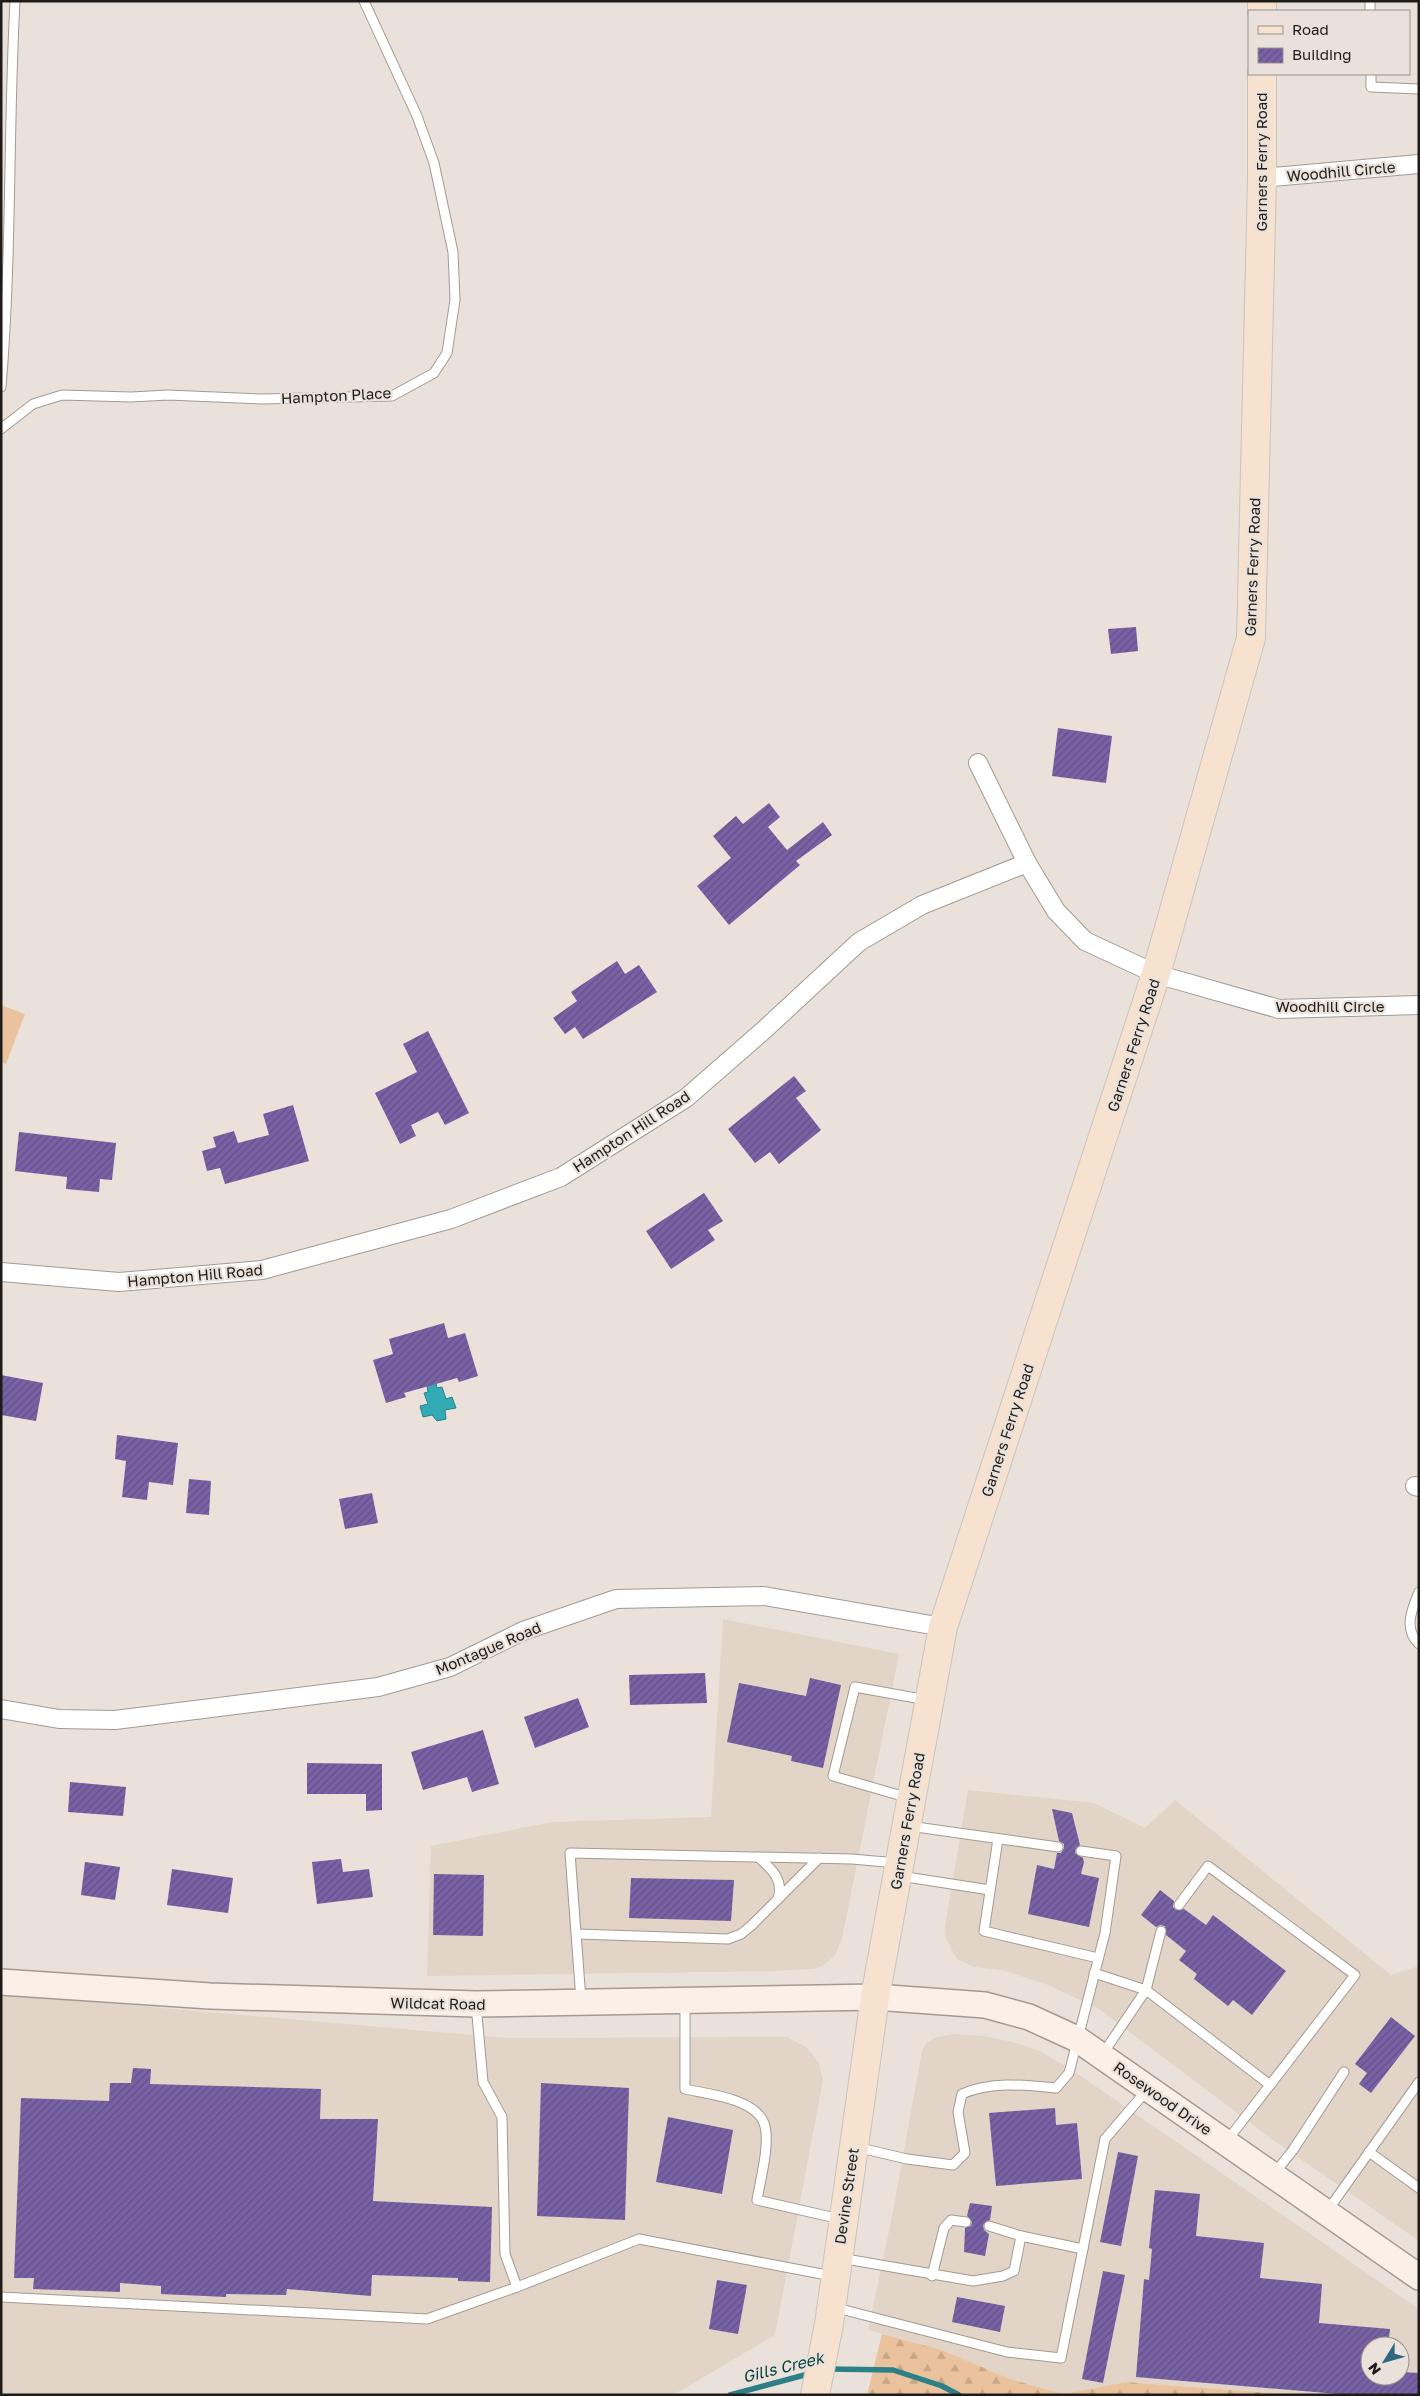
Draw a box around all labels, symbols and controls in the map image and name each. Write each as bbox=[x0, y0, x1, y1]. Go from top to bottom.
legend bbox=[1248, 10, 1410, 75]
text: Road bbox=[1292, 20, 1329, 38]
text: Building bbox=[1292, 45, 1352, 63]
street label: Garners Ferry Road bbox=[1252, 93, 1270, 231]
street label: Woodhill Circle bbox=[1286, 157, 1396, 185]
street label: Hampton Place bbox=[280, 383, 392, 407]
street label: Garners Ferry Road bbox=[1241, 497, 1263, 637]
street label: Garners Ferry Road bbox=[1103, 976, 1163, 1114]
street label: Woodhill Circle bbox=[1275, 997, 1385, 1015]
street label: Hampton Hill Road bbox=[569, 1086, 693, 1176]
street label: Hampton Hill Road bbox=[127, 1260, 263, 1290]
street label: Garners Ferry Road bbox=[977, 1361, 1037, 1499]
street label: Montague Road bbox=[432, 1618, 544, 1678]
street label: Garners Ferry Road bbox=[886, 1751, 928, 1891]
street label: Wildcat Road bbox=[390, 1993, 486, 2013]
street label: Rosewood Drive bbox=[1110, 2057, 1216, 2139]
street label: Devine Street bbox=[830, 2147, 862, 2245]
north arrow bbox=[1360, 2336, 1410, 2386]
water label: Gills Creek bbox=[740, 2347, 828, 2387]
text: N bbox=[1364, 2360, 1384, 2378]

